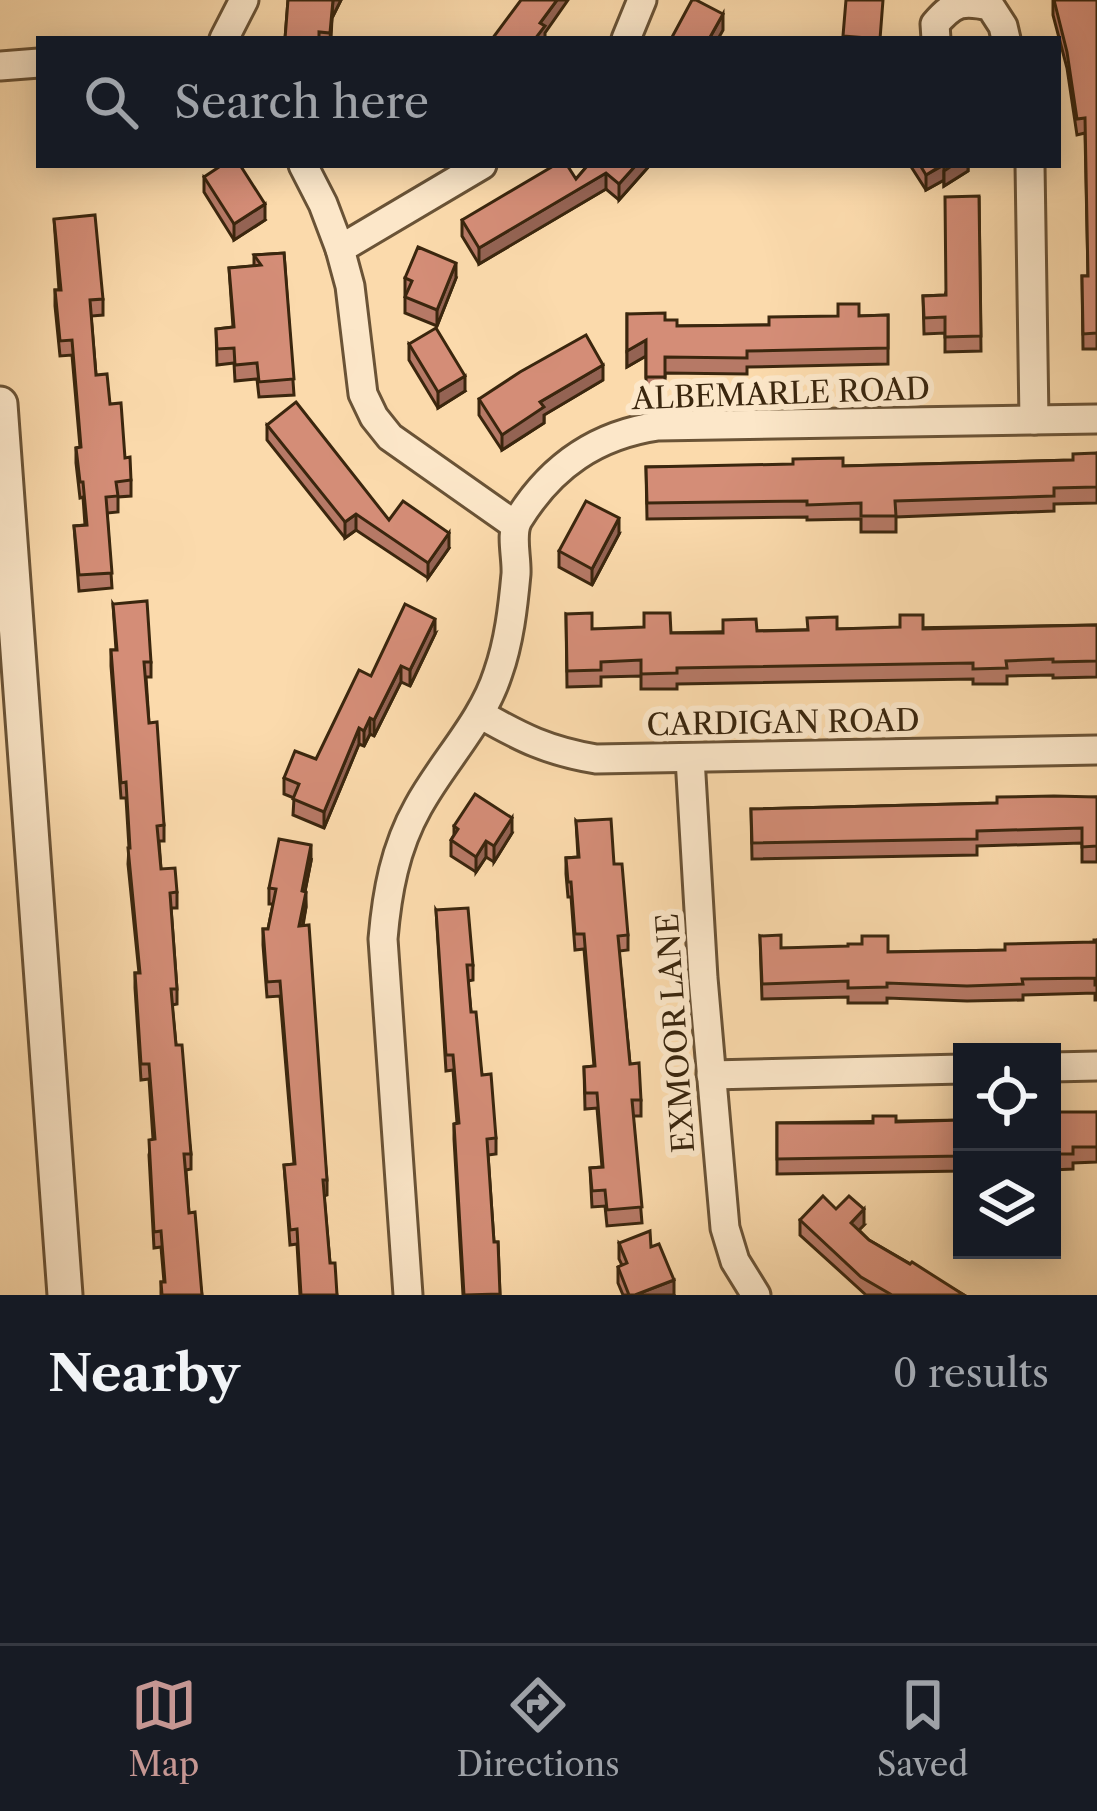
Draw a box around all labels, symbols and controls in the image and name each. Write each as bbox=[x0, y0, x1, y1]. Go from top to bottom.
search box bbox=[36, 36, 1061, 168]
icon: search bbox=[78, 69, 144, 135]
text: Search here bbox=[174, 74, 429, 130]
street label: ALBEMARLE ROAD bbox=[630, 370, 931, 417]
street label: CARDIGAN ROAD bbox=[646, 702, 920, 743]
street label: EXMOOR LANE bbox=[649, 912, 702, 1154]
map controls bbox=[953, 1043, 1061, 1259]
button: locate bbox=[953, 1043, 1061, 1151]
button: layers bbox=[953, 1151, 1061, 1259]
text: Nearby bbox=[48, 1342, 240, 1404]
text: 0 results bbox=[893, 1349, 1049, 1397]
tab: Map bbox=[129, 1672, 199, 1785]
tab: Directions bbox=[457, 1672, 620, 1785]
tab: Saved bbox=[877, 1672, 968, 1785]

